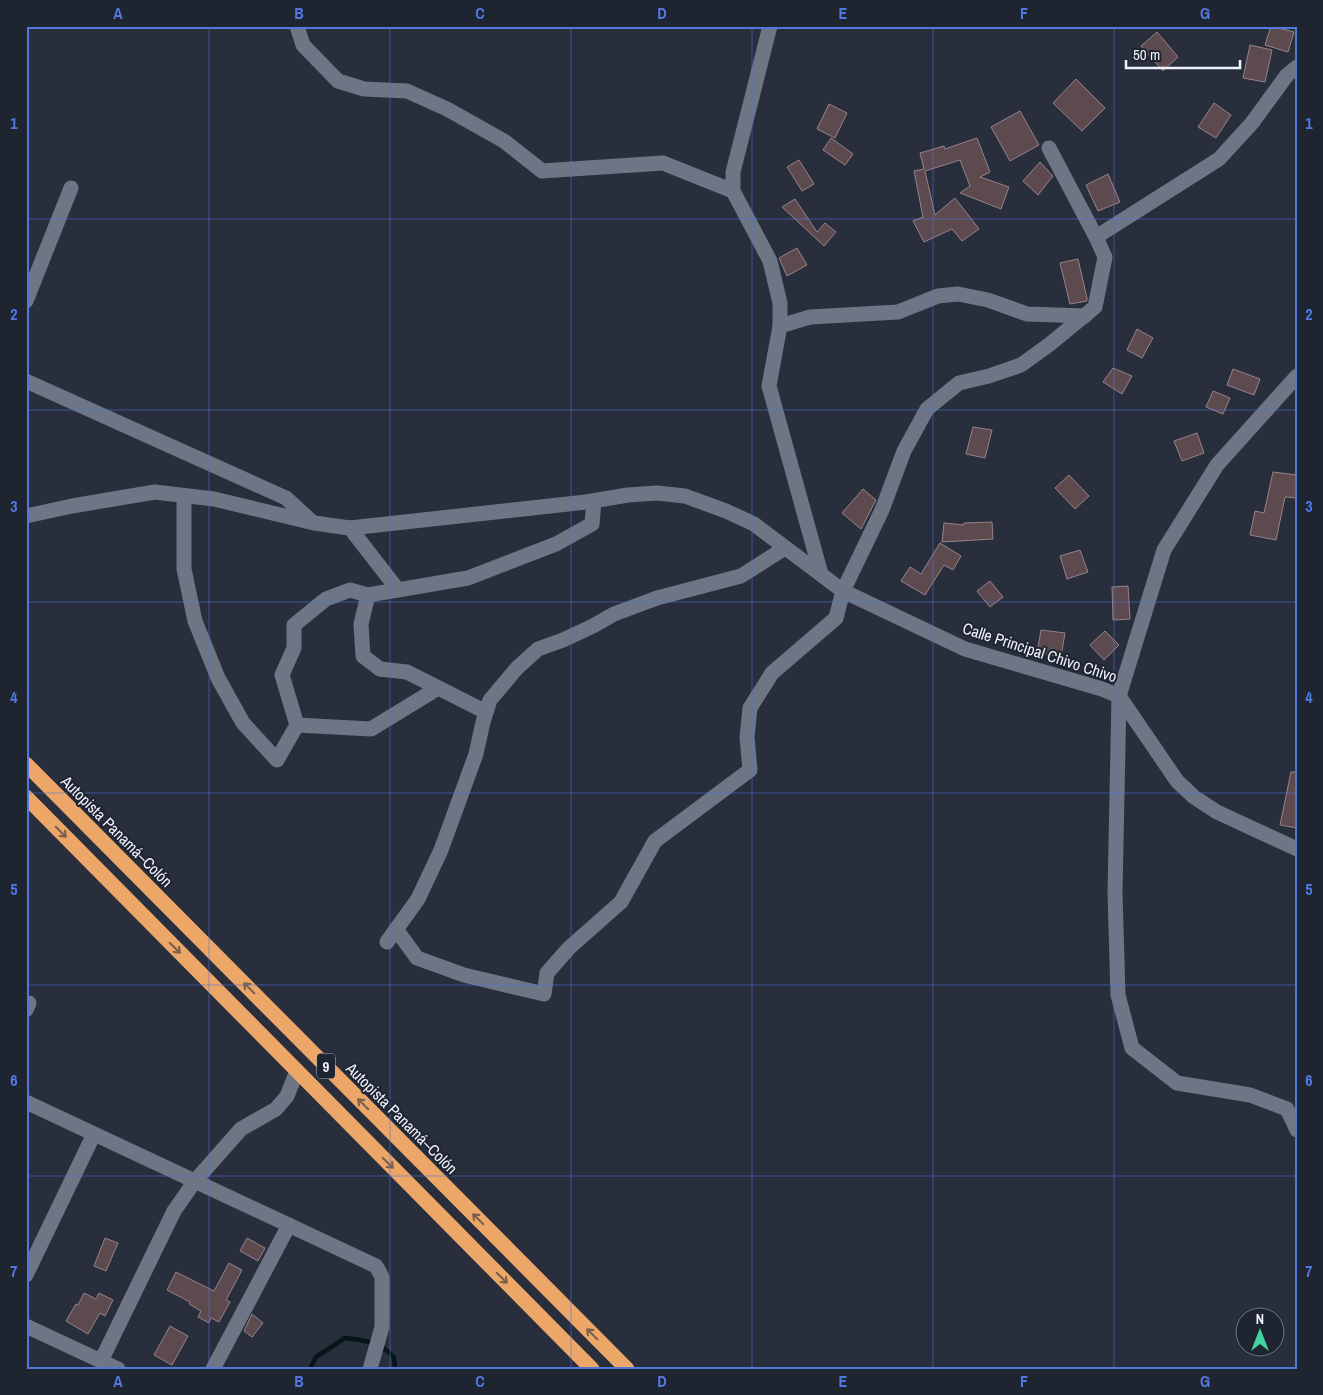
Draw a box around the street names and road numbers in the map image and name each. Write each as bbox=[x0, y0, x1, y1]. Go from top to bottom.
street label: Calle Principal Chivo Chivo bbox=[960, 617, 1120, 687]
street label: Autopista Panamá–Colón bbox=[56, 770, 178, 892]
road number: 9 bbox=[317, 1054, 335, 1078]
street label: Autopista Panamá–Colón bbox=[341, 1057, 463, 1179]

